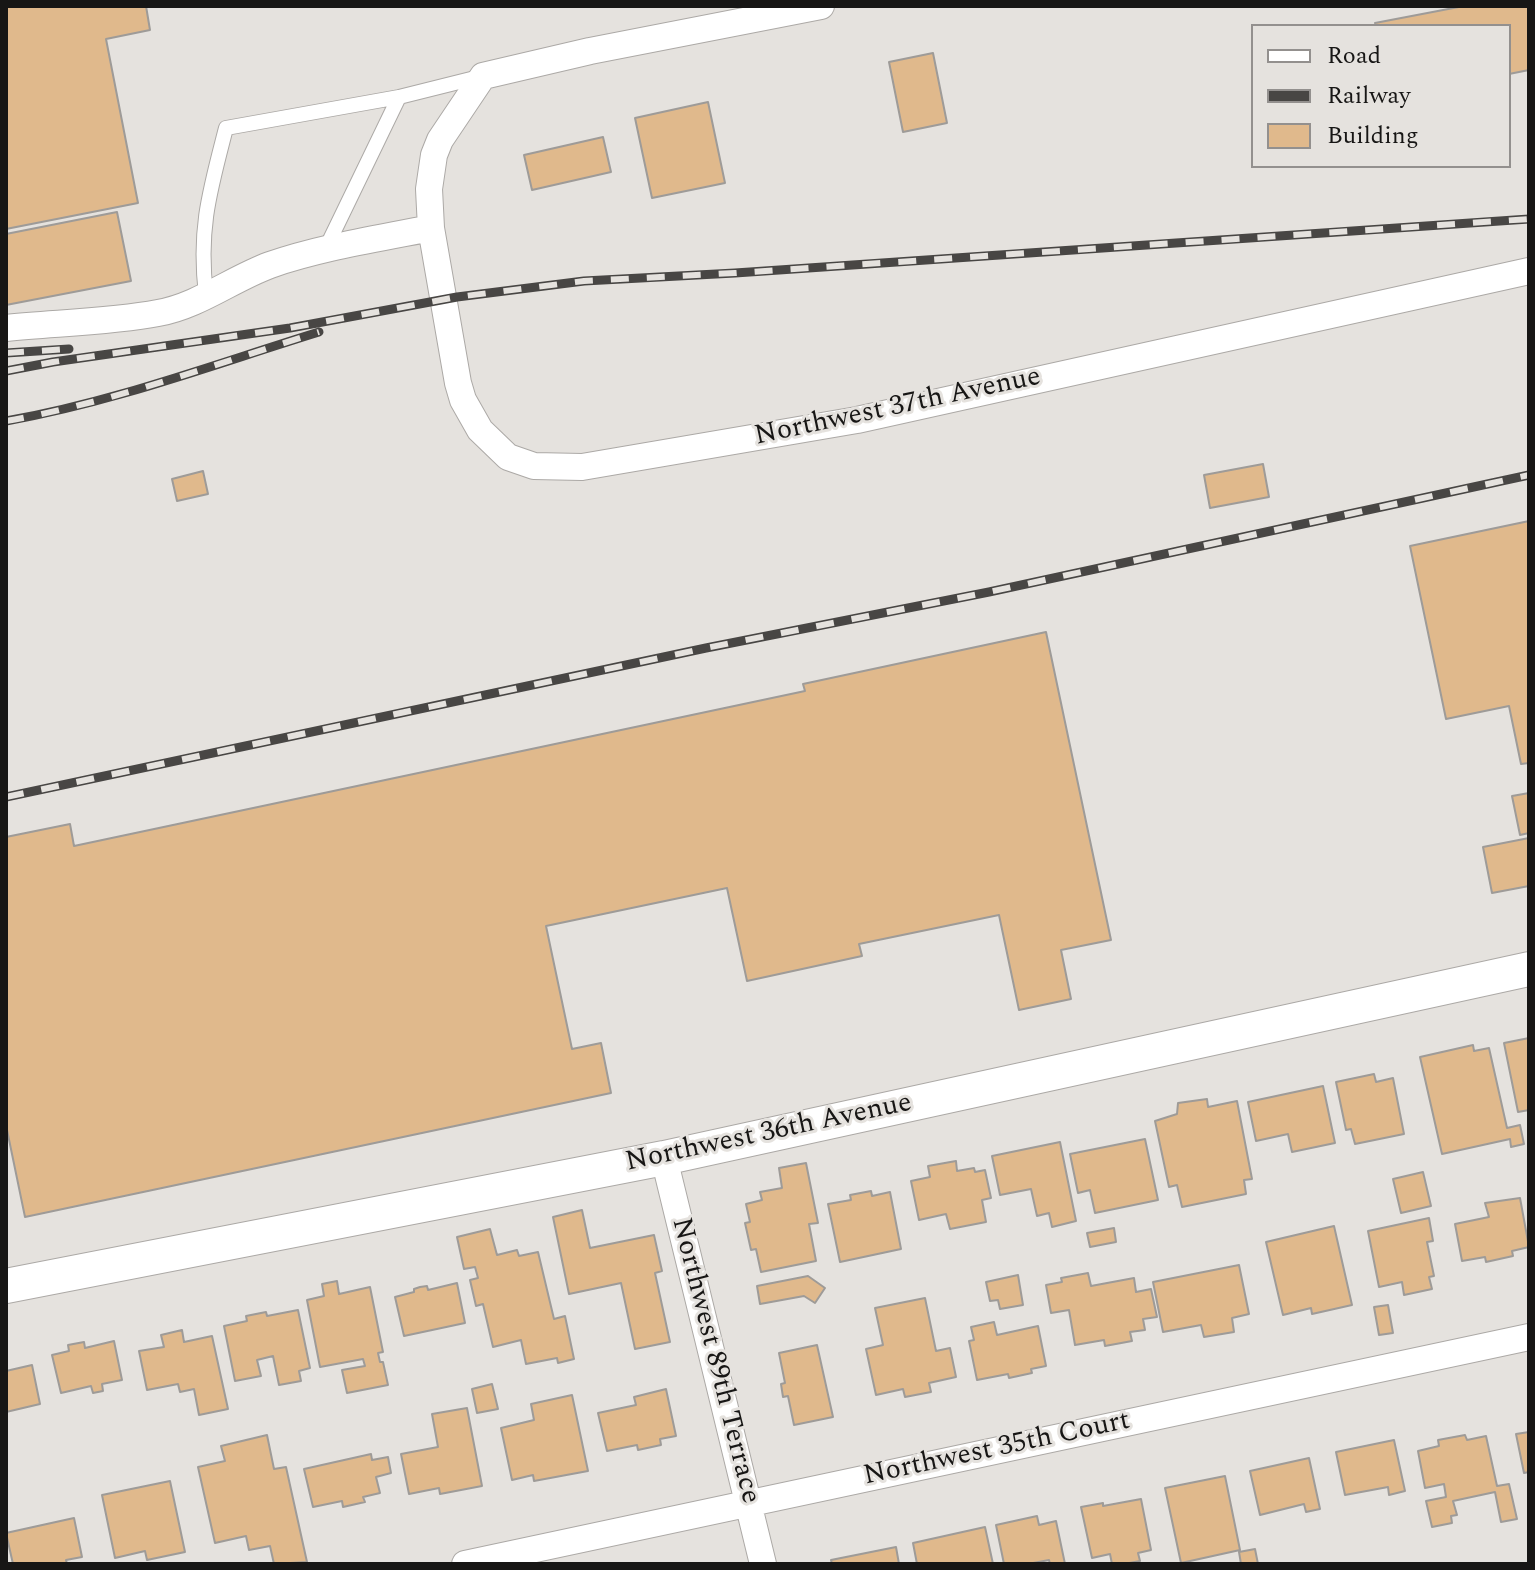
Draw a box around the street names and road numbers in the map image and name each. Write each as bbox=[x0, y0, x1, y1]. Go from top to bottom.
street label: Northwest 37th Avenue bbox=[752, 361, 1044, 455]
street label: Northwest 36th Avenue bbox=[623, 1087, 915, 1181]
street label: Northwest 89th Terrace bbox=[662, 1215, 766, 1507]
street label: Northwest 35th Court bbox=[861, 1405, 1133, 1495]

